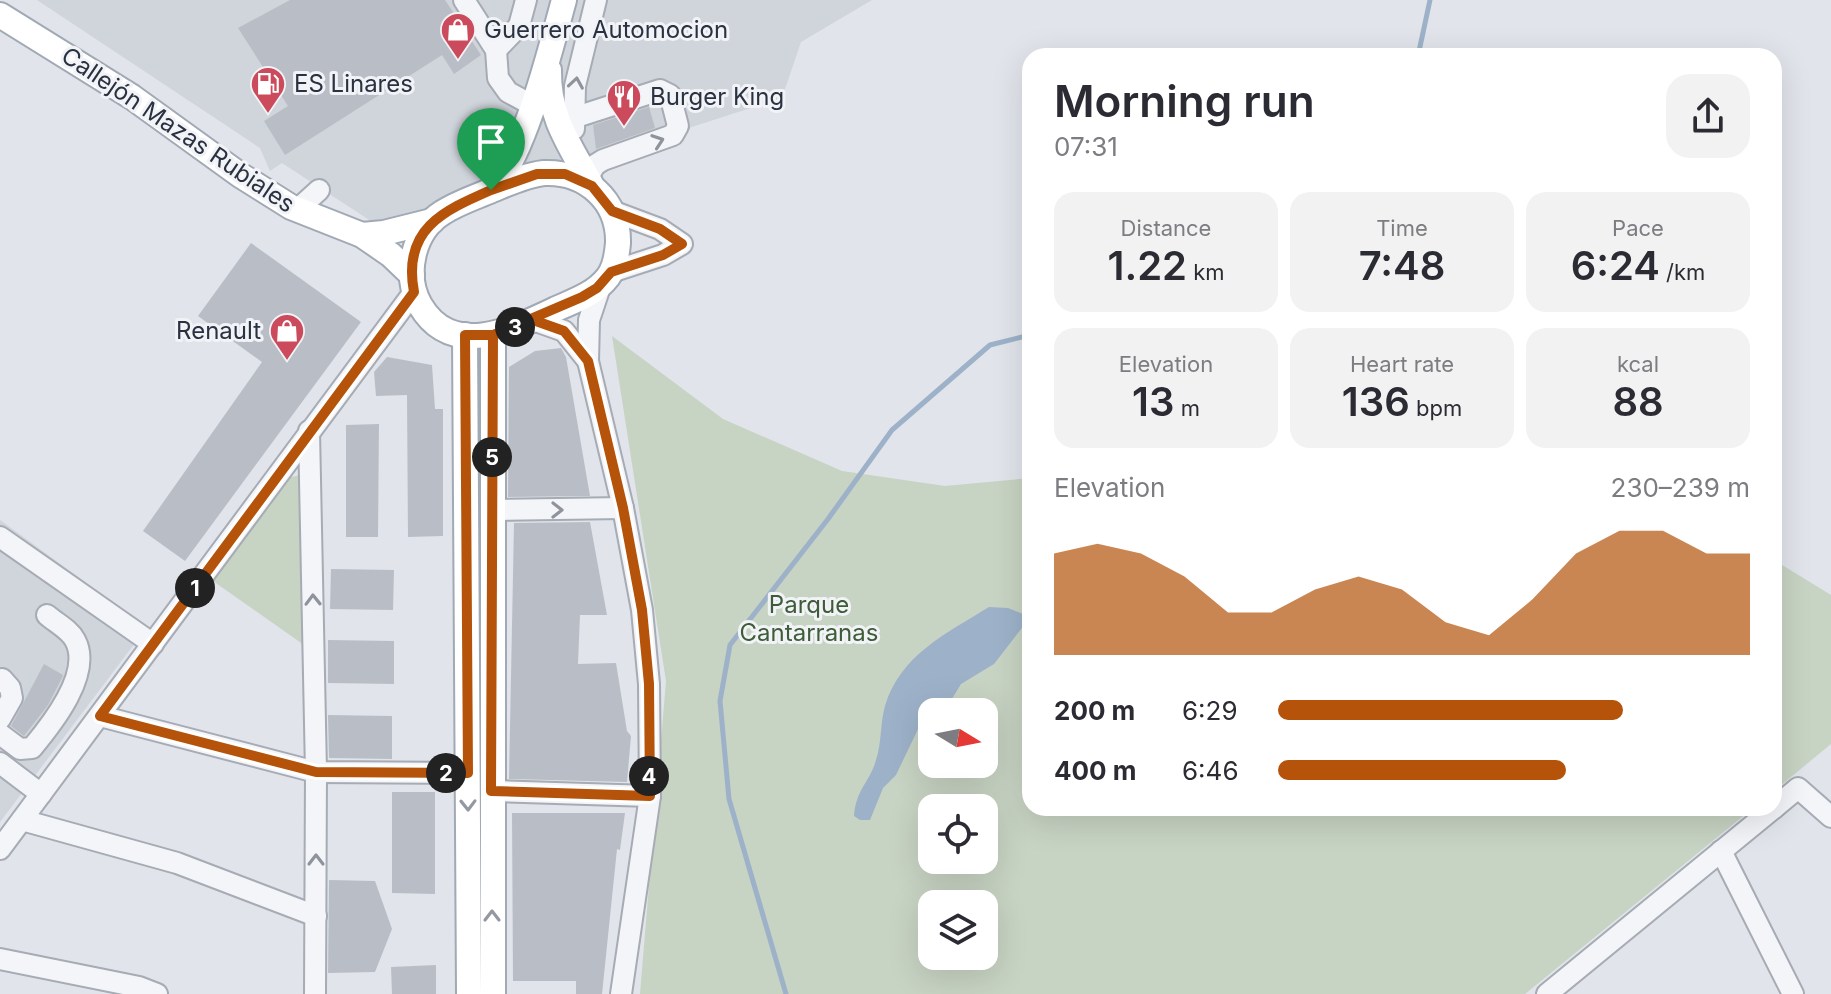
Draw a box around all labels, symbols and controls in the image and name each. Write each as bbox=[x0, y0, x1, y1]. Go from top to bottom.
shop icon: Guerrero Automocion bbox=[439, 11, 477, 61]
place label: Guerrero Automocion bbox=[484, 15, 728, 44]
street label: Callejón Mazas Rubiales bbox=[56, 41, 300, 219]
fuel station icon: ES Linares bbox=[249, 65, 287, 115]
place label: ES Linares bbox=[294, 69, 413, 98]
text: Morning run bbox=[1054, 74, 1315, 128]
button: share bbox=[1666, 74, 1750, 158]
one-way arrow bbox=[567, 76, 584, 90]
restaurant icon: Burger King bbox=[605, 78, 643, 128]
place label: Burger King bbox=[650, 82, 784, 111]
pin bbox=[457, 108, 525, 190]
icon: arrive bbox=[469, 120, 513, 164]
text: 07:31 bbox=[1054, 131, 1118, 162]
one-way arrow bbox=[650, 134, 664, 150]
text: Distance bbox=[1121, 215, 1211, 241]
text: Time bbox=[1376, 215, 1428, 241]
text: Pace bbox=[1612, 215, 1664, 241]
text: 1.22 bbox=[1107, 241, 1187, 290]
text: 7:48 bbox=[1359, 241, 1445, 290]
text: 6:24 bbox=[1571, 241, 1660, 290]
text: km bbox=[1187, 259, 1225, 285]
text: /km bbox=[1660, 259, 1705, 285]
pin: 3 bbox=[495, 307, 535, 347]
shop icon: Renault bbox=[268, 312, 306, 362]
text: 3 bbox=[508, 314, 522, 340]
place label: Renault bbox=[176, 316, 261, 345]
text: Elevation bbox=[1119, 351, 1213, 377]
text: Heart rate bbox=[1350, 351, 1454, 377]
text: kcal bbox=[1617, 351, 1659, 377]
text: 13 bbox=[1132, 377, 1174, 426]
text: 136 bbox=[1342, 377, 1410, 426]
text: 88 bbox=[1612, 377, 1664, 426]
text: m bbox=[1174, 395, 1200, 421]
text: bpm bbox=[1410, 395, 1462, 421]
pin: 5 bbox=[472, 437, 512, 477]
text: 5 bbox=[485, 444, 499, 470]
text: Elevation bbox=[1054, 472, 1165, 503]
text: 230–239 m bbox=[1611, 472, 1750, 503]
one-way arrow bbox=[551, 501, 564, 519]
pin: 1 bbox=[175, 568, 215, 608]
text: 1 bbox=[190, 575, 200, 601]
park label: Parque Cantarranas bbox=[740, 590, 878, 647]
one-way arrow bbox=[304, 593, 322, 606]
text: 200 m bbox=[1054, 695, 1135, 726]
text: 6:29 bbox=[1182, 695, 1238, 726]
north arrow bbox=[918, 698, 998, 778]
map controls bbox=[918, 698, 998, 970]
pin: 2 bbox=[426, 753, 466, 793]
text: 400 m bbox=[1054, 755, 1137, 786]
text: 6:46 bbox=[1182, 755, 1239, 786]
pin: 4 bbox=[629, 756, 669, 796]
text: 2 bbox=[439, 760, 453, 786]
text: 4 bbox=[642, 763, 656, 789]
button: locate bbox=[918, 794, 998, 874]
one-way arrow bbox=[459, 799, 477, 812]
one-way arrow bbox=[307, 853, 325, 866]
button: layers bbox=[918, 890, 998, 970]
one-way arrow bbox=[483, 909, 501, 922]

